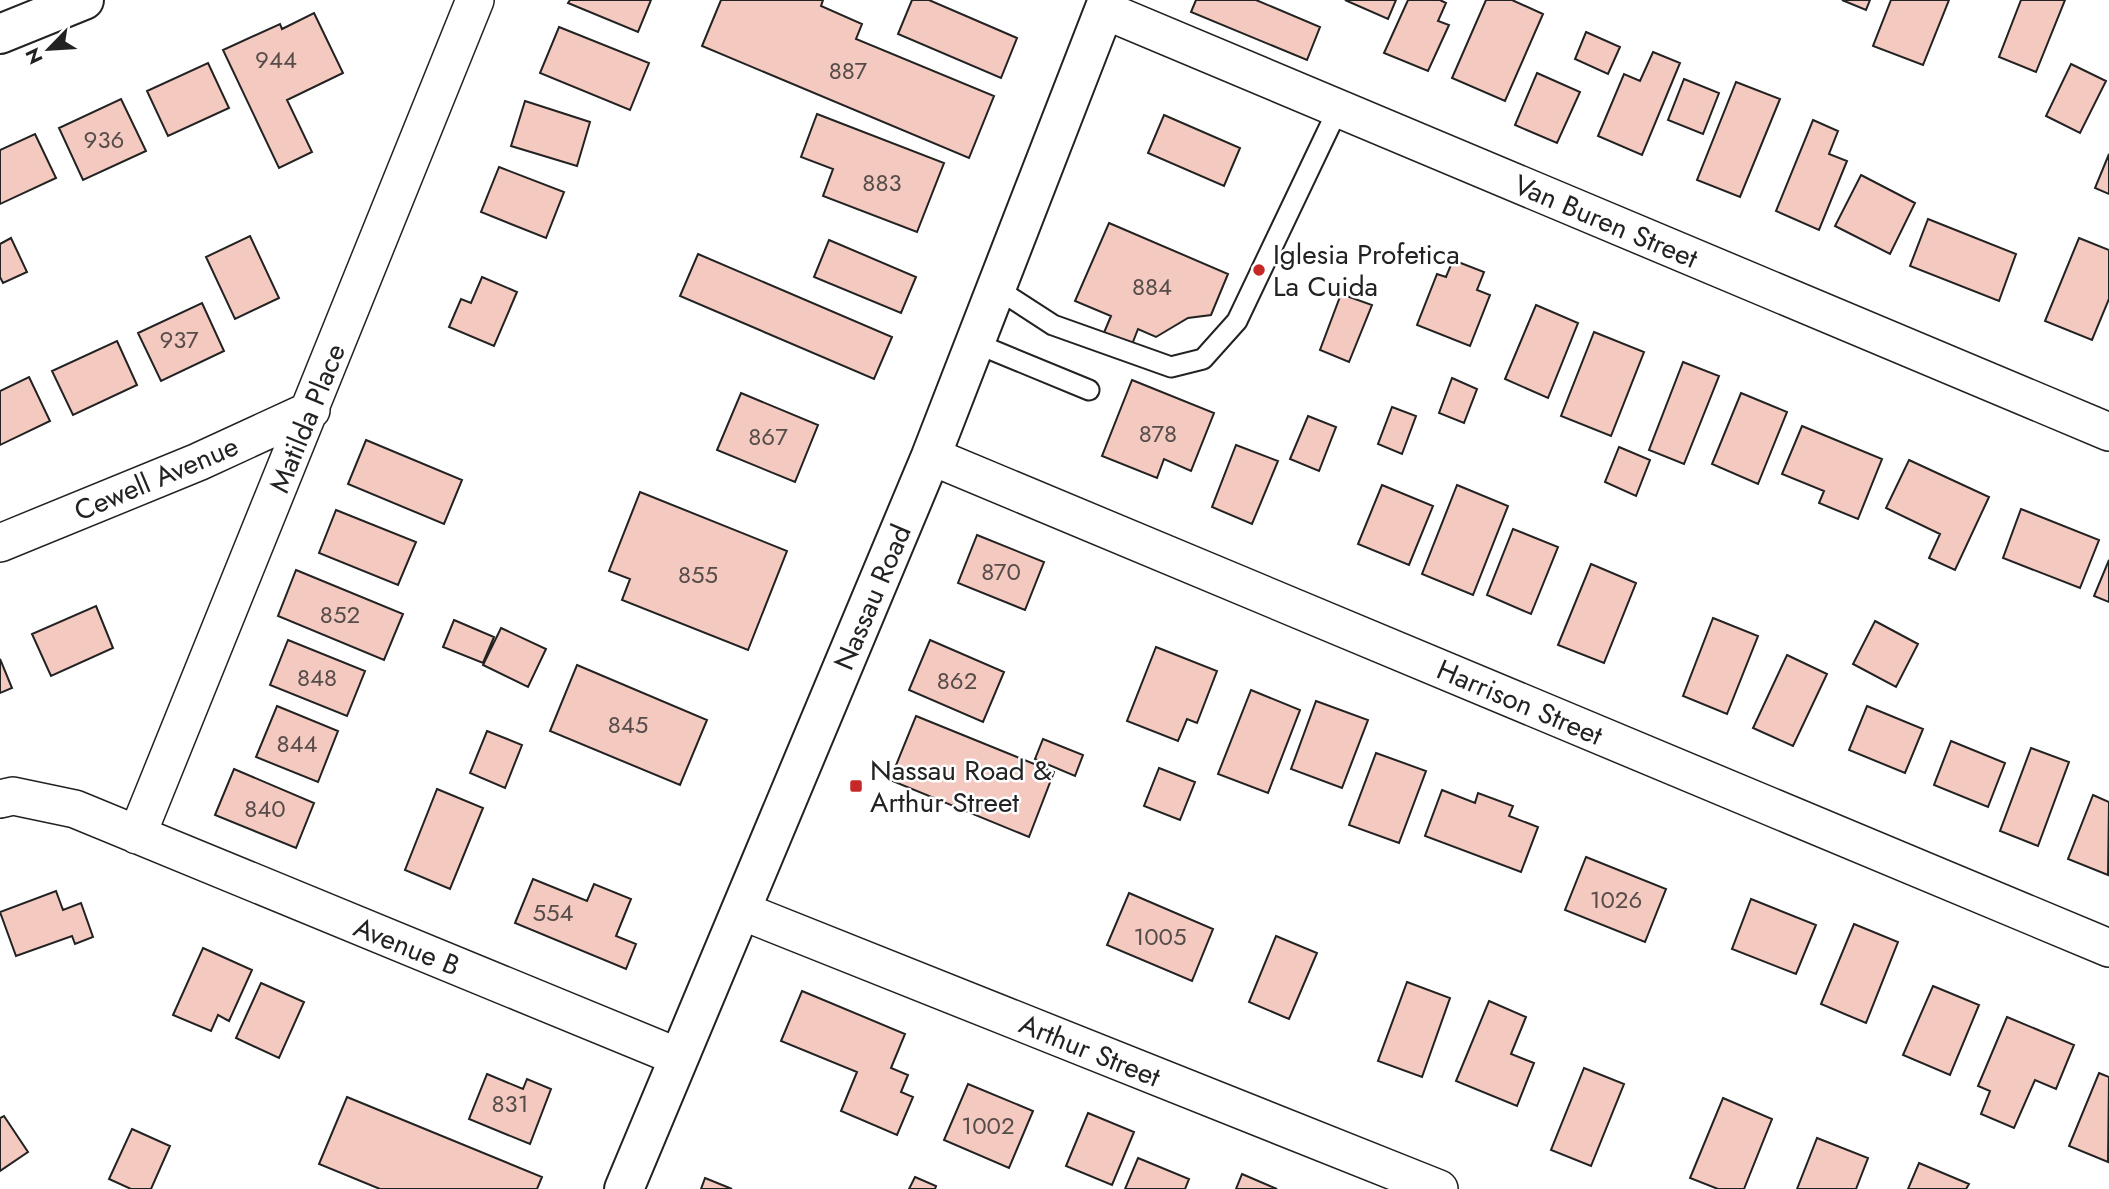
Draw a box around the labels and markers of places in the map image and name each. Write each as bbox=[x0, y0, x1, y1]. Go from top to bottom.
place label: Iglesia Profetica La Cuida bbox=[1273, 234, 1460, 307]
marker: Iglesia Profetica La Cuida bbox=[1251, 262, 1267, 278]
place label: Nassau Road & Arthur Street bbox=[870, 750, 1052, 823]
marker: Nassau Road & Arthur Street bbox=[848, 778, 864, 794]

